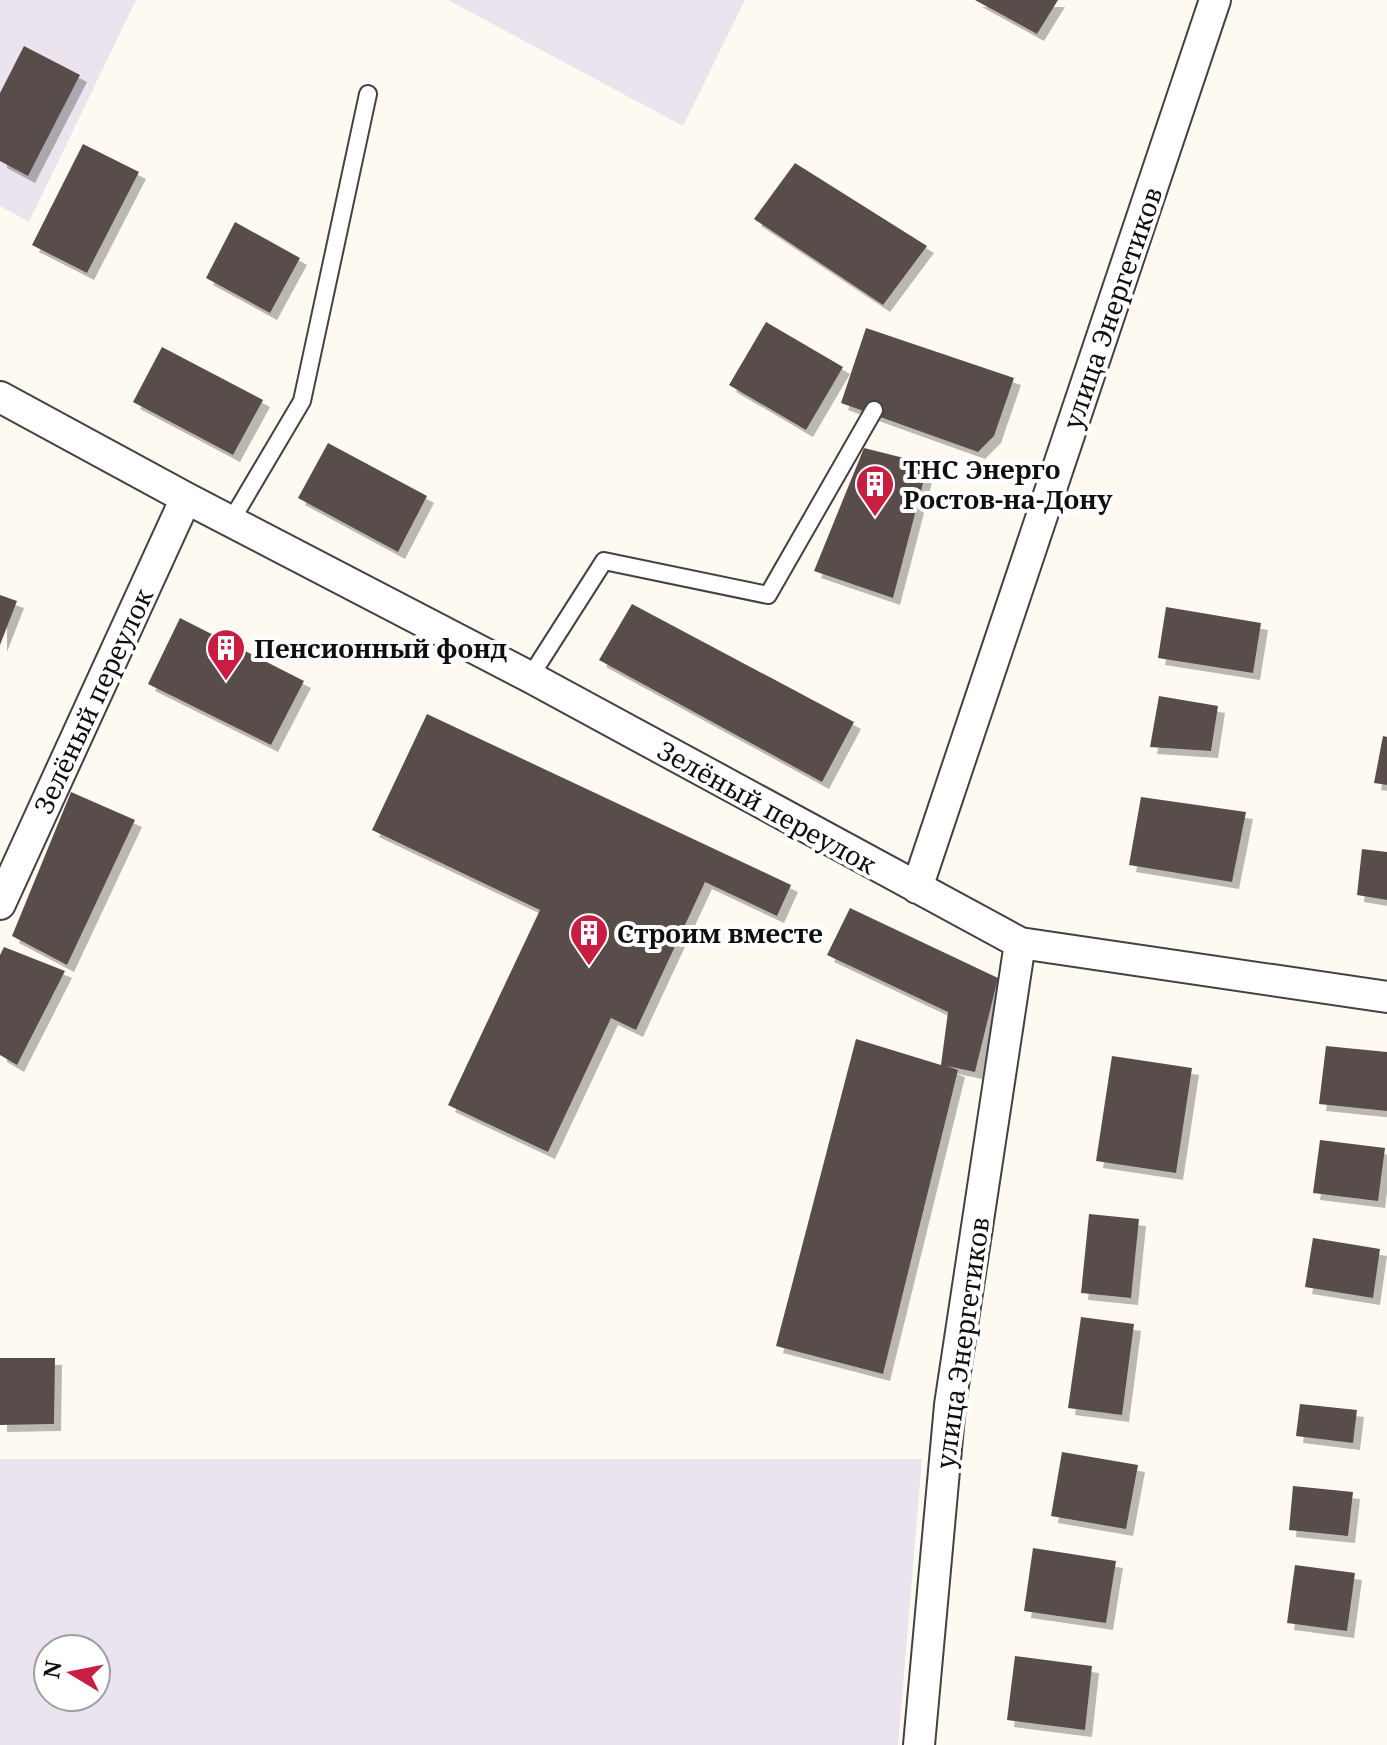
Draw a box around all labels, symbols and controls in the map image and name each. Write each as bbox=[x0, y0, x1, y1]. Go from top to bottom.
street label: улица Энергетиков bbox=[1054, 182, 1170, 434]
place label: ТНС Энерго Ростов-на-Дону bbox=[903, 451, 1113, 517]
building icon: ТНС Энерго Ростов-на-Дону bbox=[854, 463, 896, 518]
street label: Зелёный переулок bbox=[25, 582, 161, 820]
building icon: Пенсионный фонд bbox=[205, 627, 247, 682]
place label: Пенсионный фонд bbox=[254, 630, 507, 666]
street label: Зелёный переулок bbox=[651, 732, 883, 882]
building icon: Строим вместе bbox=[568, 912, 610, 967]
place label: Строим вместе bbox=[617, 915, 823, 951]
street label: улица Энергетиков bbox=[927, 1215, 997, 1471]
north arrow bbox=[32, 1633, 112, 1713]
text: N bbox=[35, 1658, 68, 1680]

